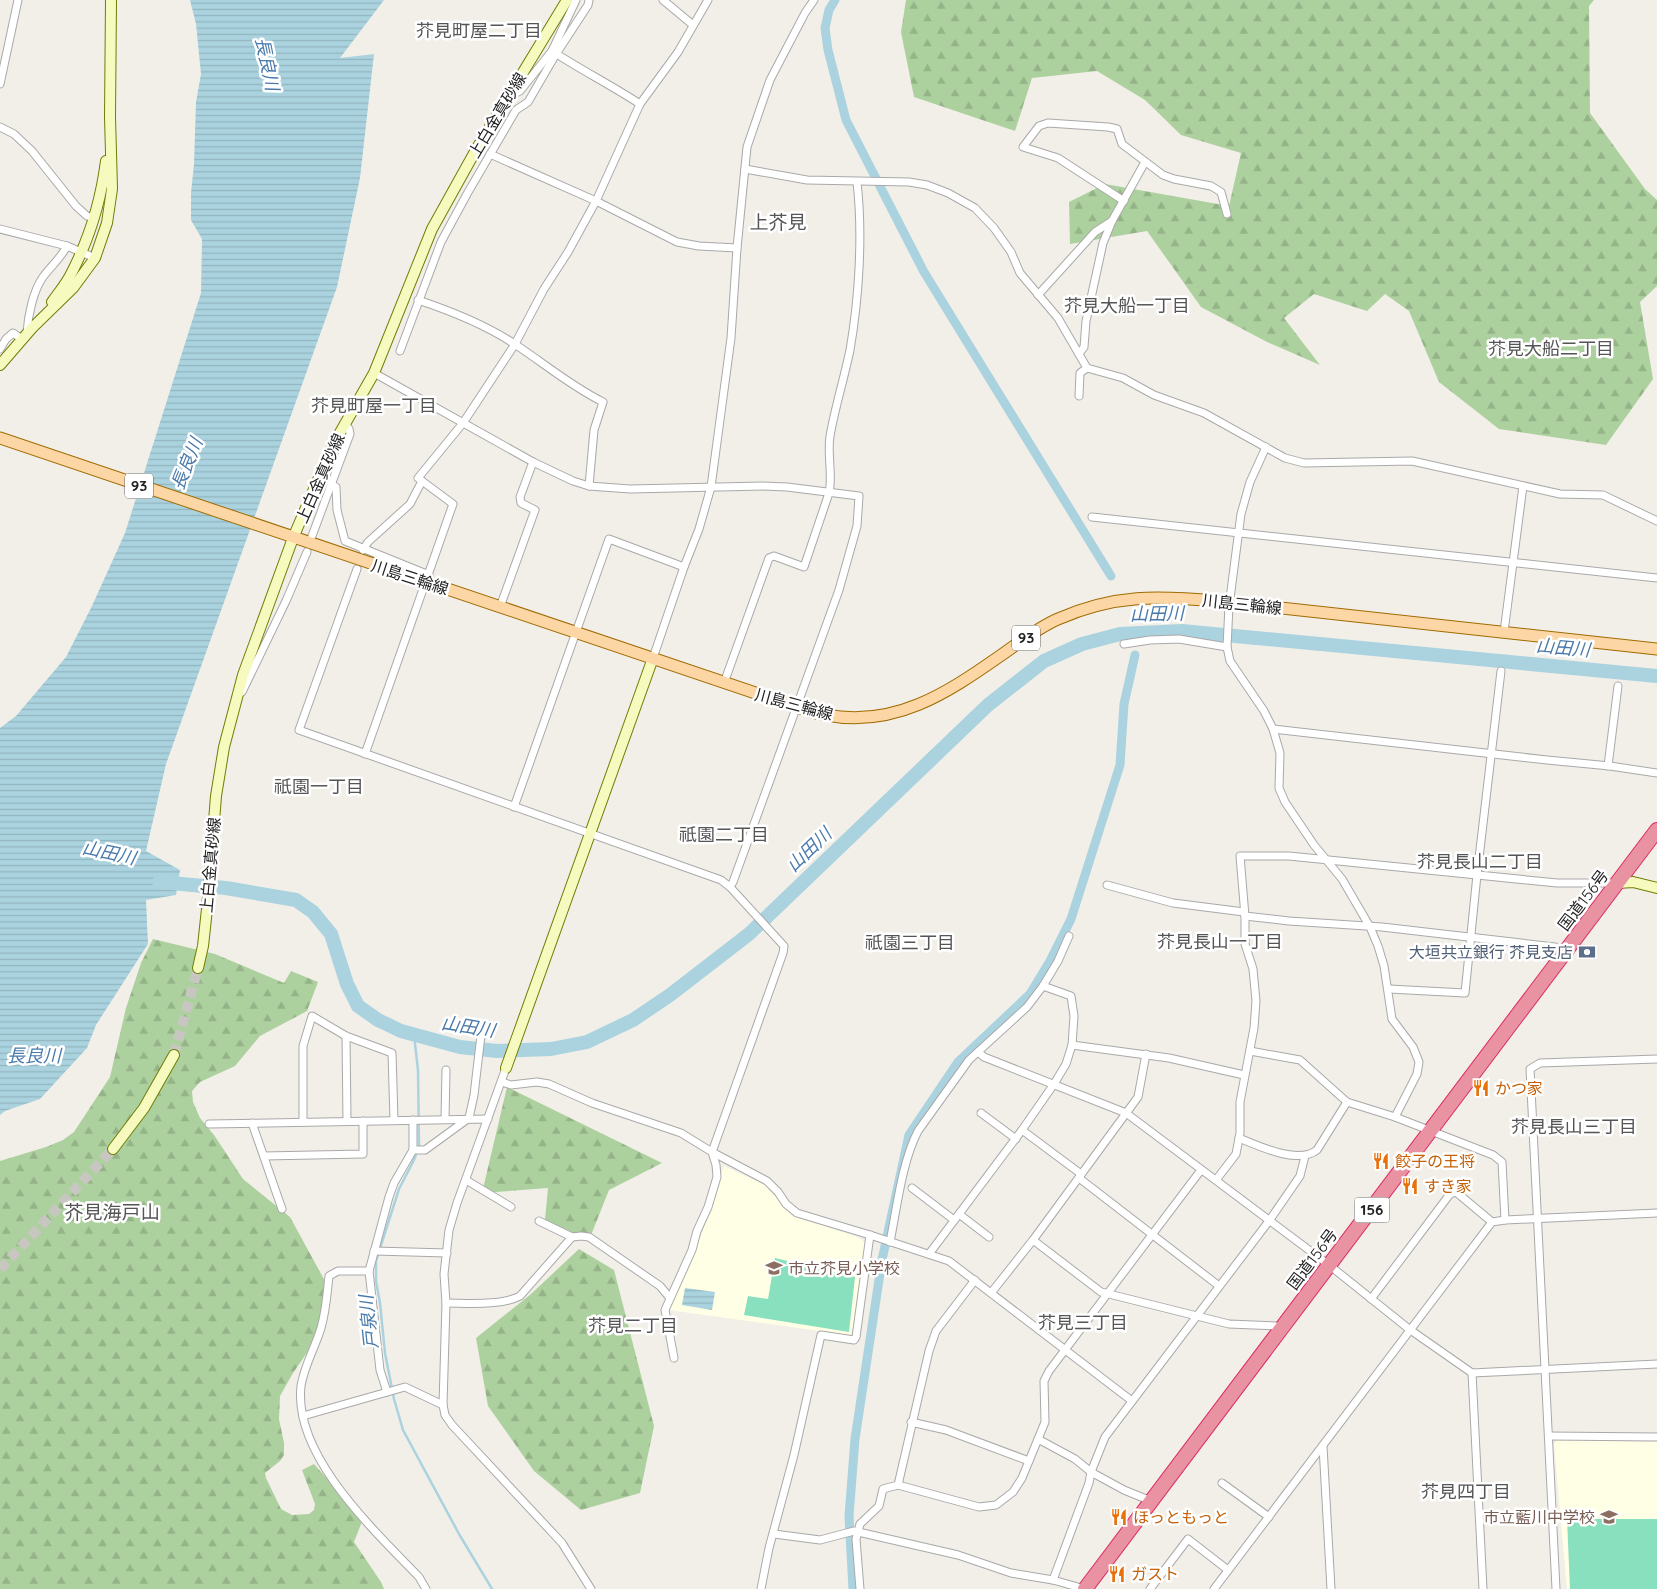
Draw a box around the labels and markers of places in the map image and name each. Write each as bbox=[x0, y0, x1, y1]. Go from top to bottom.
place label: 大垣共立銀行 芥見支店 bbox=[1409, 942, 1573, 962]
bank icon: 大垣共立銀行 芥見支店 bbox=[1577, 942, 1597, 962]
restaurant icon: かつ家 bbox=[1471, 1078, 1491, 1098]
place label: かつ家 bbox=[1495, 1078, 1543, 1098]
restaurant icon: 餃子の王将 bbox=[1371, 1151, 1391, 1171]
place label: 餃子の王将 bbox=[1395, 1151, 1475, 1171]
restaurant icon: すき家 bbox=[1400, 1176, 1420, 1196]
place label: すき家 bbox=[1424, 1176, 1472, 1196]
school or university icon: 市立芥見小学校 bbox=[764, 1258, 784, 1278]
place label: 市立芥見小学校 bbox=[788, 1258, 900, 1278]
restaurant icon: ほっともっと bbox=[1109, 1507, 1129, 1527]
place label: ほっともっと bbox=[1133, 1507, 1229, 1527]
place label: 市立藍川中学校 bbox=[1483, 1507, 1595, 1527]
school or university icon: 市立藍川中学校 bbox=[1599, 1507, 1619, 1527]
restaurant icon: ガスト bbox=[1107, 1564, 1127, 1584]
place label: ガスト bbox=[1131, 1564, 1179, 1584]

